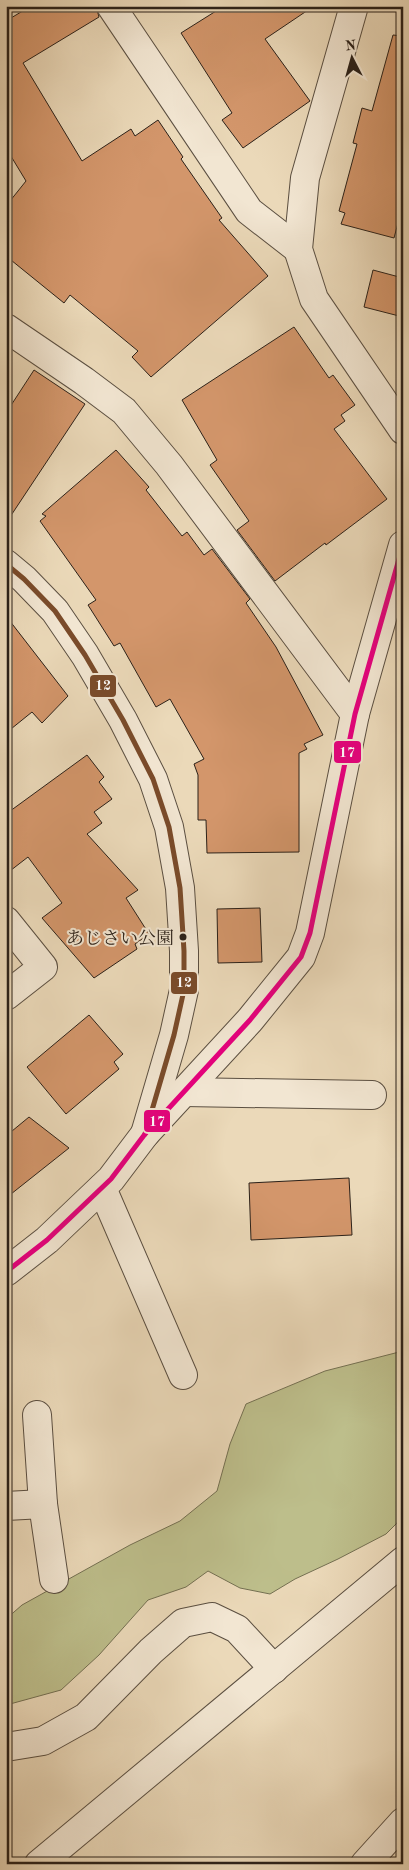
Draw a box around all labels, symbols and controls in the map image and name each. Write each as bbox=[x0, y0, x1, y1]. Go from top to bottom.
north arrow bbox=[326, 32, 376, 82]
text: N bbox=[345, 39, 357, 54]
line badge: 12 bbox=[89, 674, 117, 698]
text: 12 bbox=[95, 679, 111, 693]
line badge: 17 bbox=[333, 740, 362, 764]
text: 17 bbox=[339, 746, 355, 760]
place label: あじさい公園 bbox=[66, 929, 174, 948]
marker: あじさい公園 bbox=[178, 932, 188, 942]
line badge: 12 bbox=[170, 971, 198, 995]
text: 12 bbox=[176, 976, 192, 990]
line badge: 17 bbox=[143, 1109, 171, 1133]
text: 17 bbox=[149, 1115, 165, 1129]

